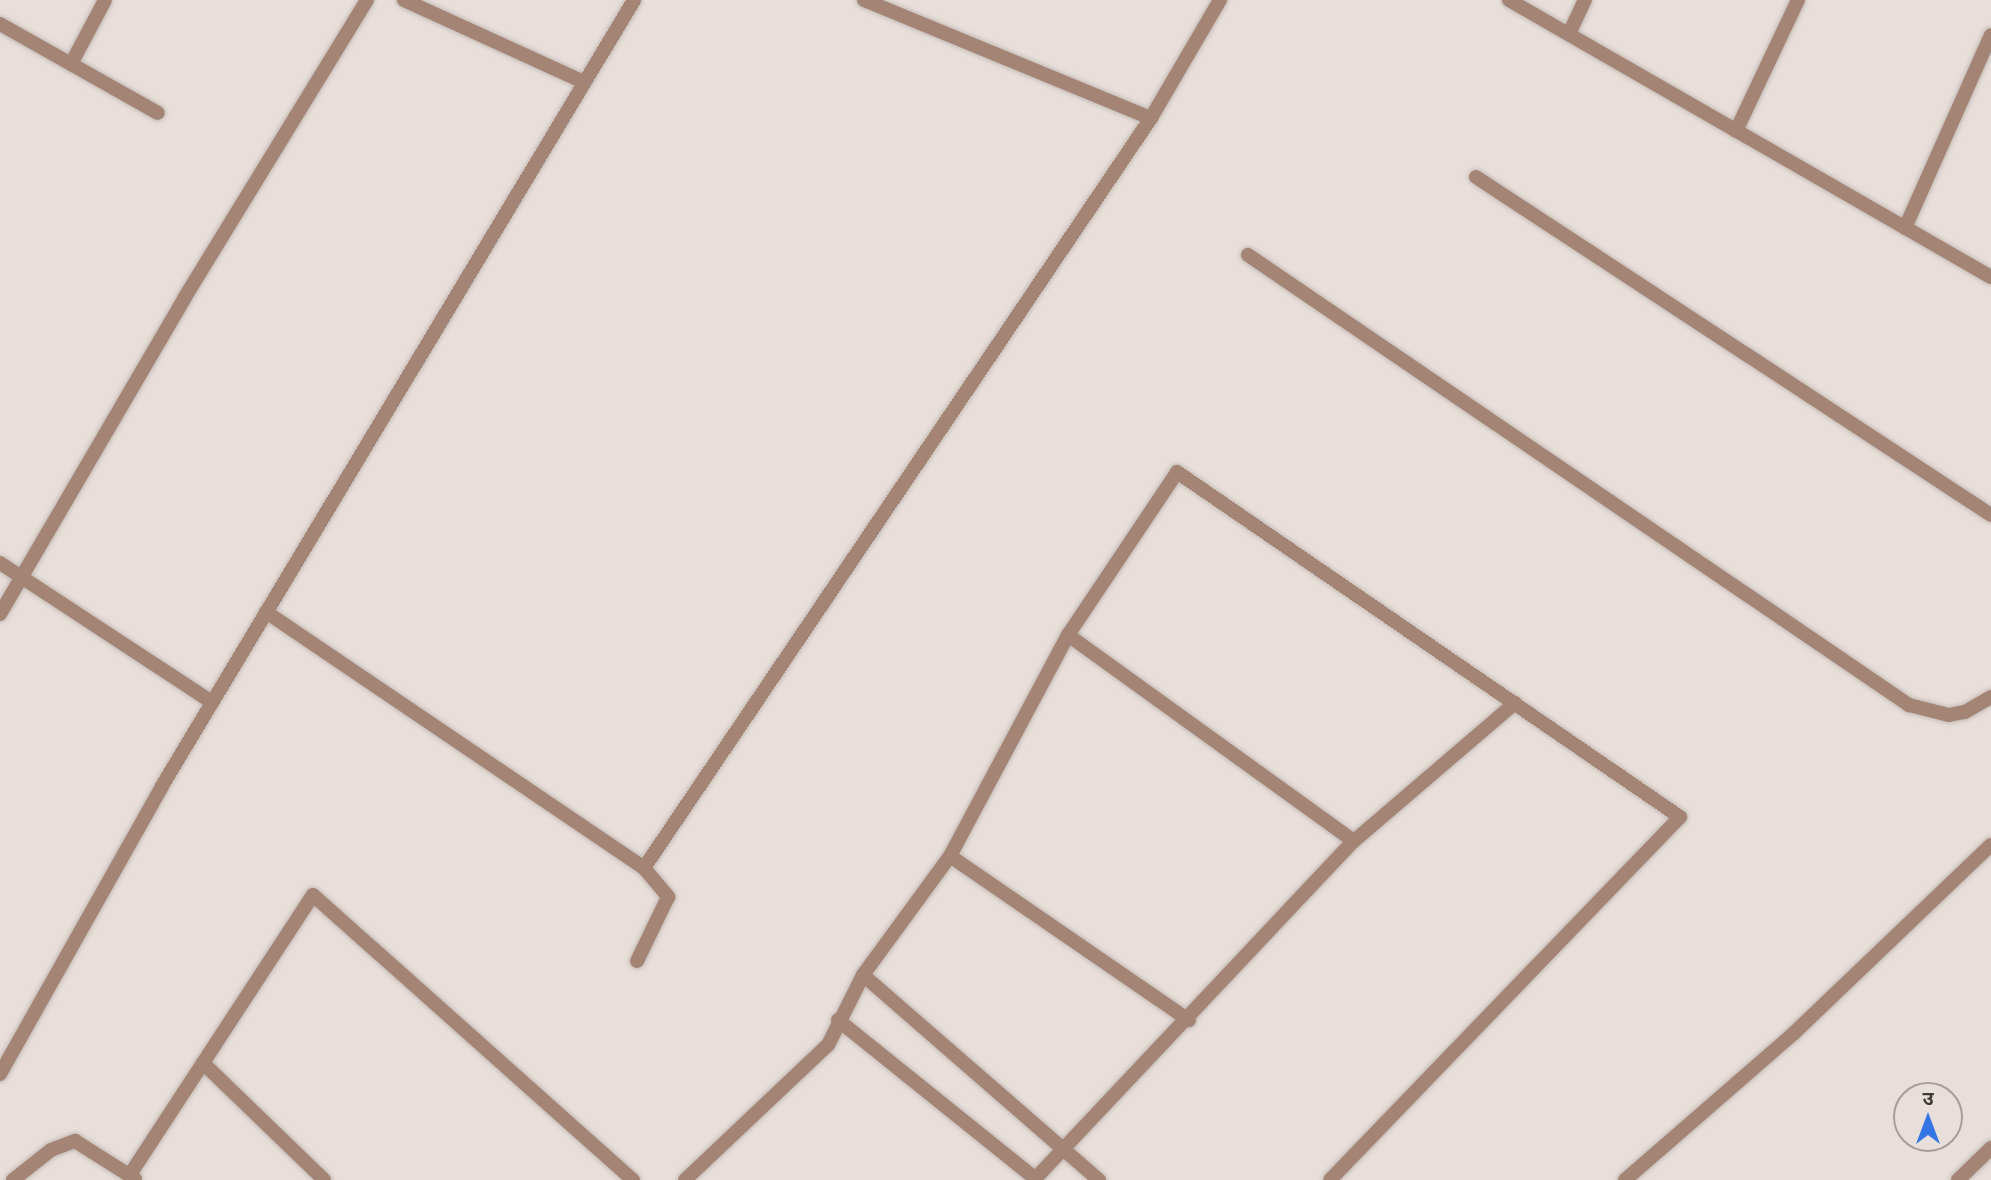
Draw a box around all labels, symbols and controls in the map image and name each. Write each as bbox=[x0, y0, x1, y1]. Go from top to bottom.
north arrow bbox=[1893, 1082, 1963, 1152]
text: उ bbox=[1922, 1085, 1934, 1111]

